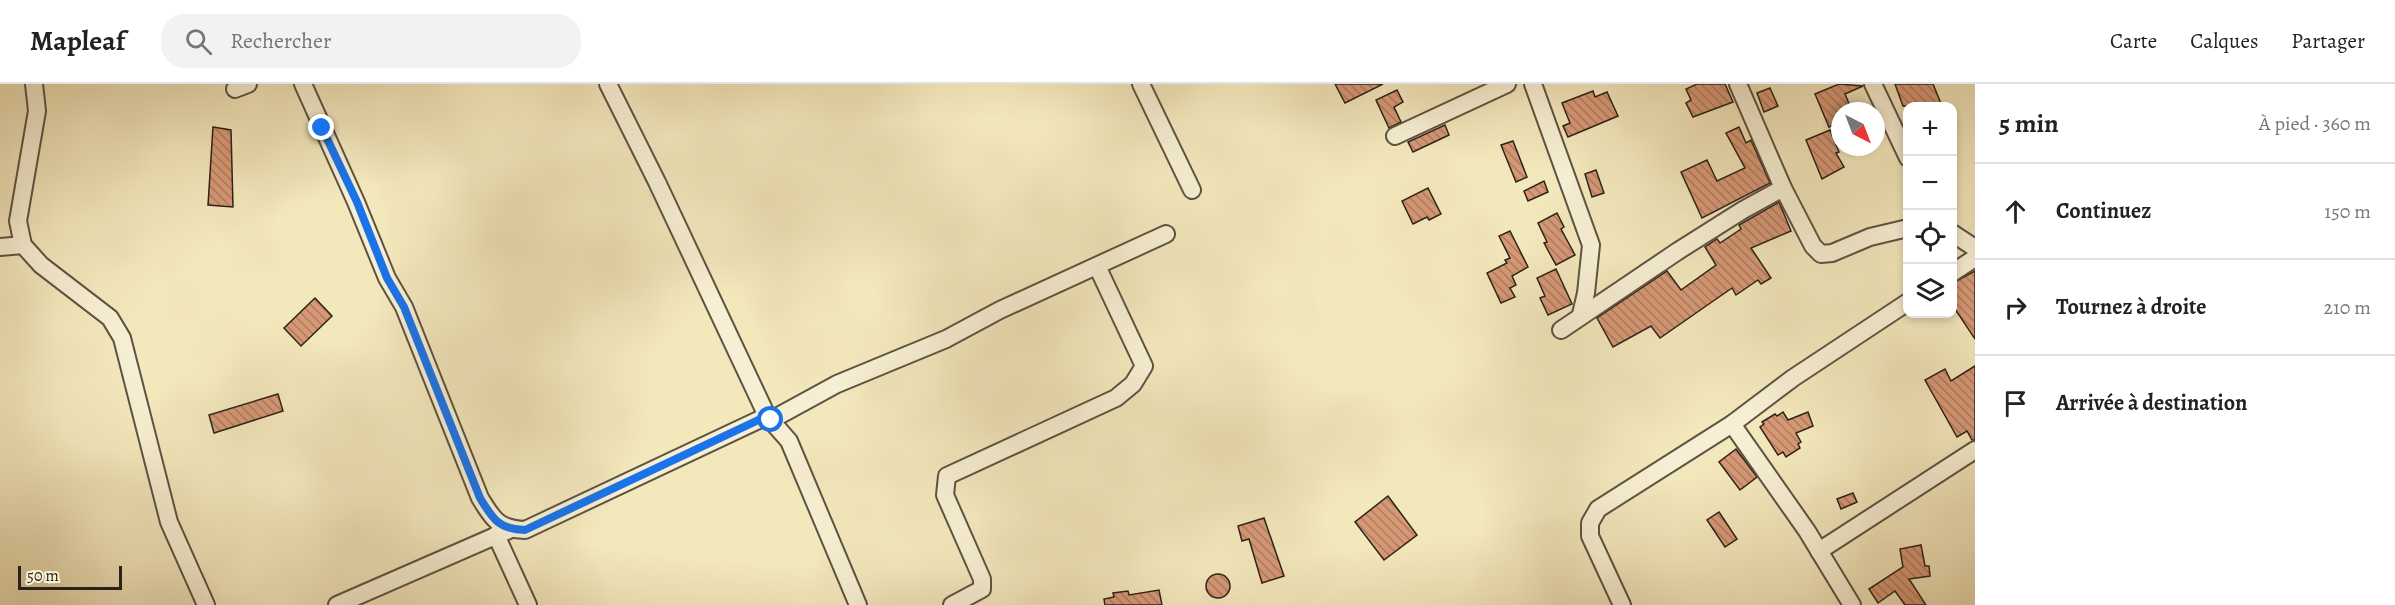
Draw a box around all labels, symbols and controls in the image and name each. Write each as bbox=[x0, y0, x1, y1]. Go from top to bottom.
search box bbox=[161, 14, 581, 68]
text: Mapleaf bbox=[30, 22, 125, 60]
icon: search bbox=[182, 25, 215, 58]
text: Rechercher bbox=[230, 26, 331, 56]
text: Carte bbox=[2110, 27, 2157, 55]
text: Calques bbox=[2190, 27, 2258, 55]
text: Partager bbox=[2291, 27, 2365, 55]
north arrow bbox=[1831, 102, 1885, 156]
map controls bbox=[1903, 102, 1957, 318]
button: + bbox=[1903, 102, 1957, 156]
text: 5 min bbox=[1999, 106, 2059, 141]
text: À pied · 360 m bbox=[2259, 110, 2371, 137]
route end bbox=[308, 114, 334, 140]
button: − bbox=[1903, 156, 1957, 210]
icon: ahead bbox=[1999, 195, 2032, 228]
text: Continuez bbox=[2056, 196, 2151, 226]
text: 150 m bbox=[2324, 198, 2371, 225]
button: locate bbox=[1903, 210, 1957, 264]
button: layers bbox=[1903, 264, 1957, 318]
icon: right bbox=[1999, 291, 2032, 324]
text: Tournez à droite bbox=[2056, 292, 2207, 322]
text: 210 m bbox=[2323, 294, 2371, 321]
icon: arrive bbox=[1999, 387, 2032, 420]
text: Arrivée à destination bbox=[2056, 388, 2247, 418]
route start bbox=[757, 406, 783, 432]
scale bar bbox=[18, 563, 122, 590]
text: 50 m bbox=[27, 565, 59, 587]

